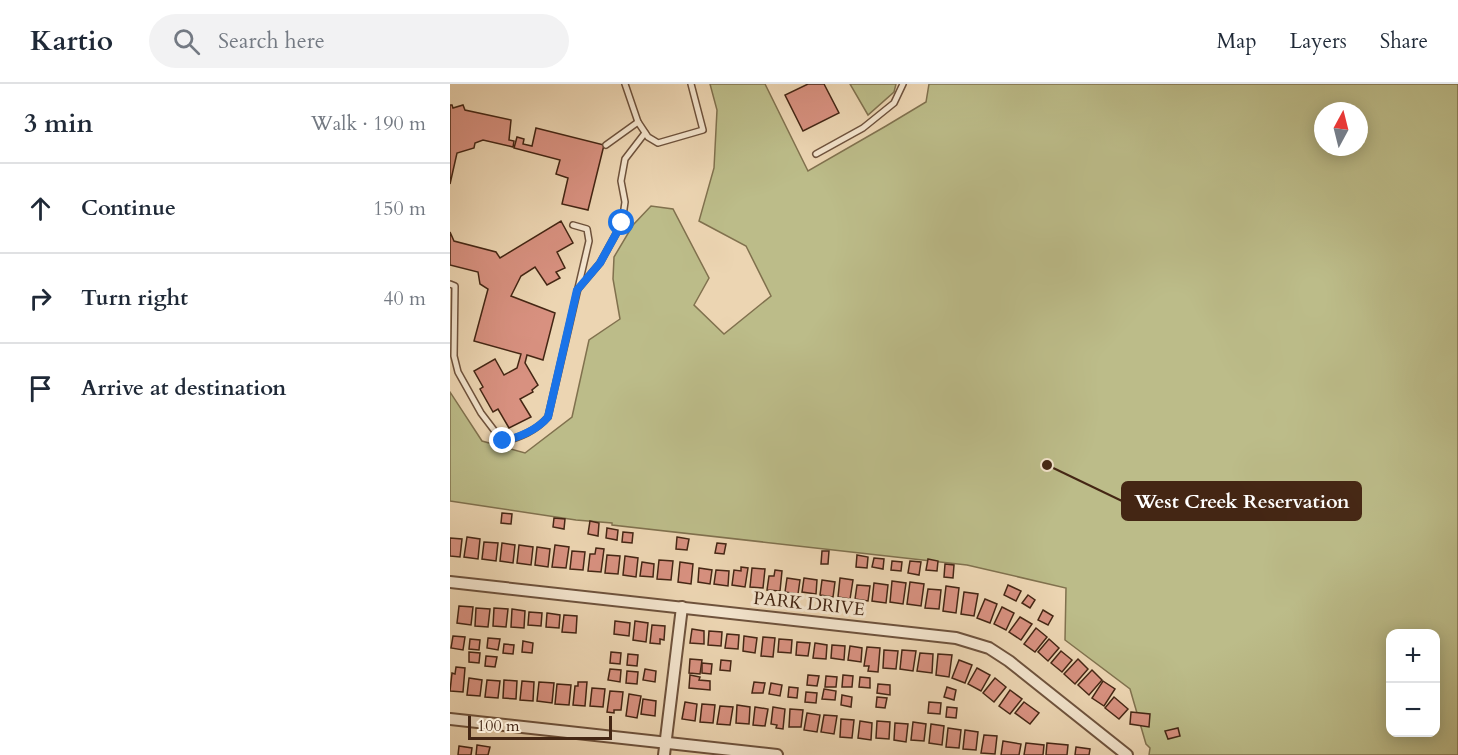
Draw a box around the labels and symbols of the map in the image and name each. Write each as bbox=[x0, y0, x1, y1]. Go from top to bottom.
north arrow bbox=[1314, 102, 1368, 156]
route start bbox=[608, 209, 634, 235]
route end bbox=[489, 427, 515, 453]
callout: West Creek Reservation bbox=[1122, 482, 1361, 520]
text: West Creek Reservation bbox=[1133, 488, 1350, 515]
street label: PARK DRIVE bbox=[752, 586, 866, 622]
scale bar bbox=[468, 713, 612, 740]

